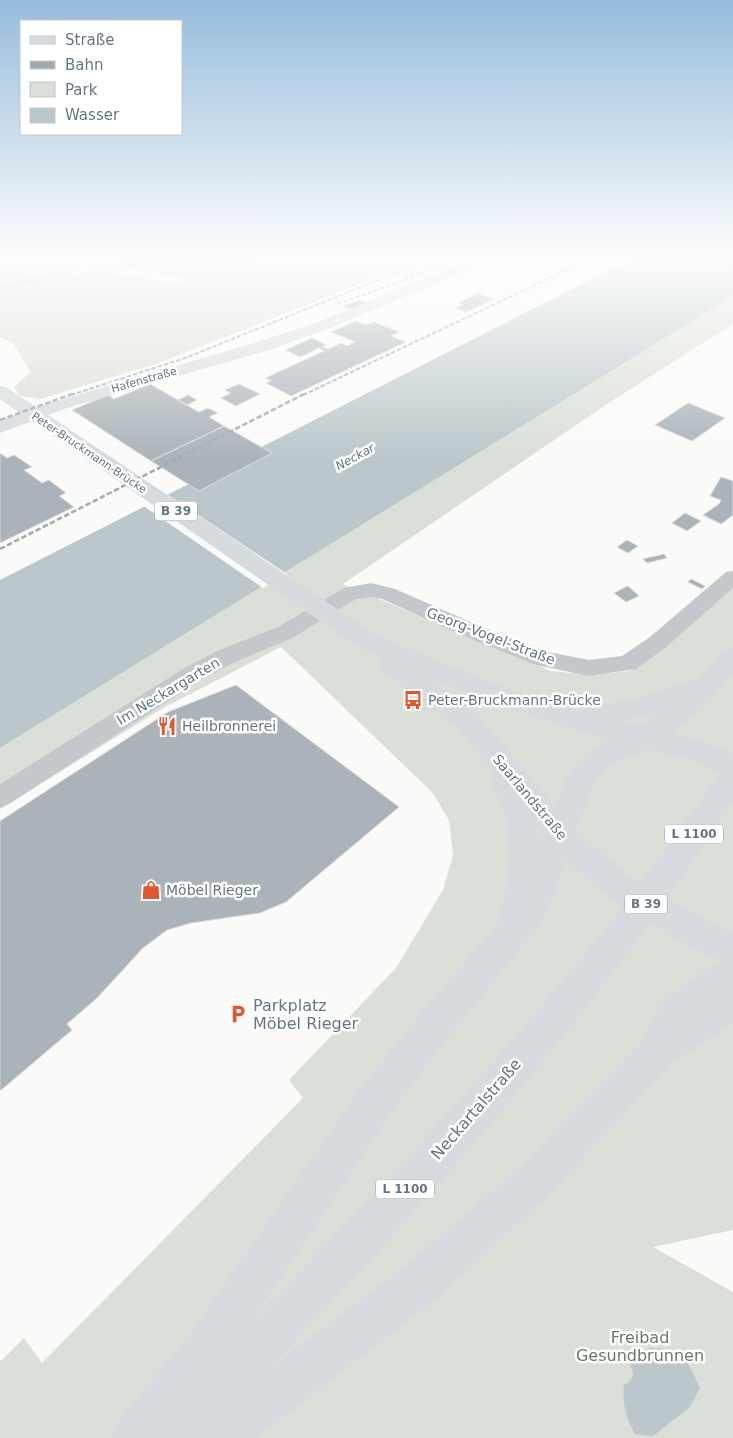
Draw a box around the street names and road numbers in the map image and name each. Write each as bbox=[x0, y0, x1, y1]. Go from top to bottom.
street label: Hafenstraße bbox=[110, 364, 179, 396]
street label: Peter-Bruckmann-Brücke bbox=[29, 410, 149, 496]
road number: B 39 bbox=[155, 502, 197, 520]
street label: Georg-Vogel-Straße bbox=[425, 604, 557, 668]
street label: Im Neckargarten bbox=[114, 654, 222, 728]
street label: Saarlandstraße bbox=[490, 751, 570, 843]
road number: L 1100 bbox=[665, 824, 723, 844]
road number: B 39 bbox=[625, 894, 667, 914]
street label: Neckartalstraße bbox=[427, 1055, 525, 1163]
road number: L 1100 bbox=[376, 1180, 434, 1198]

